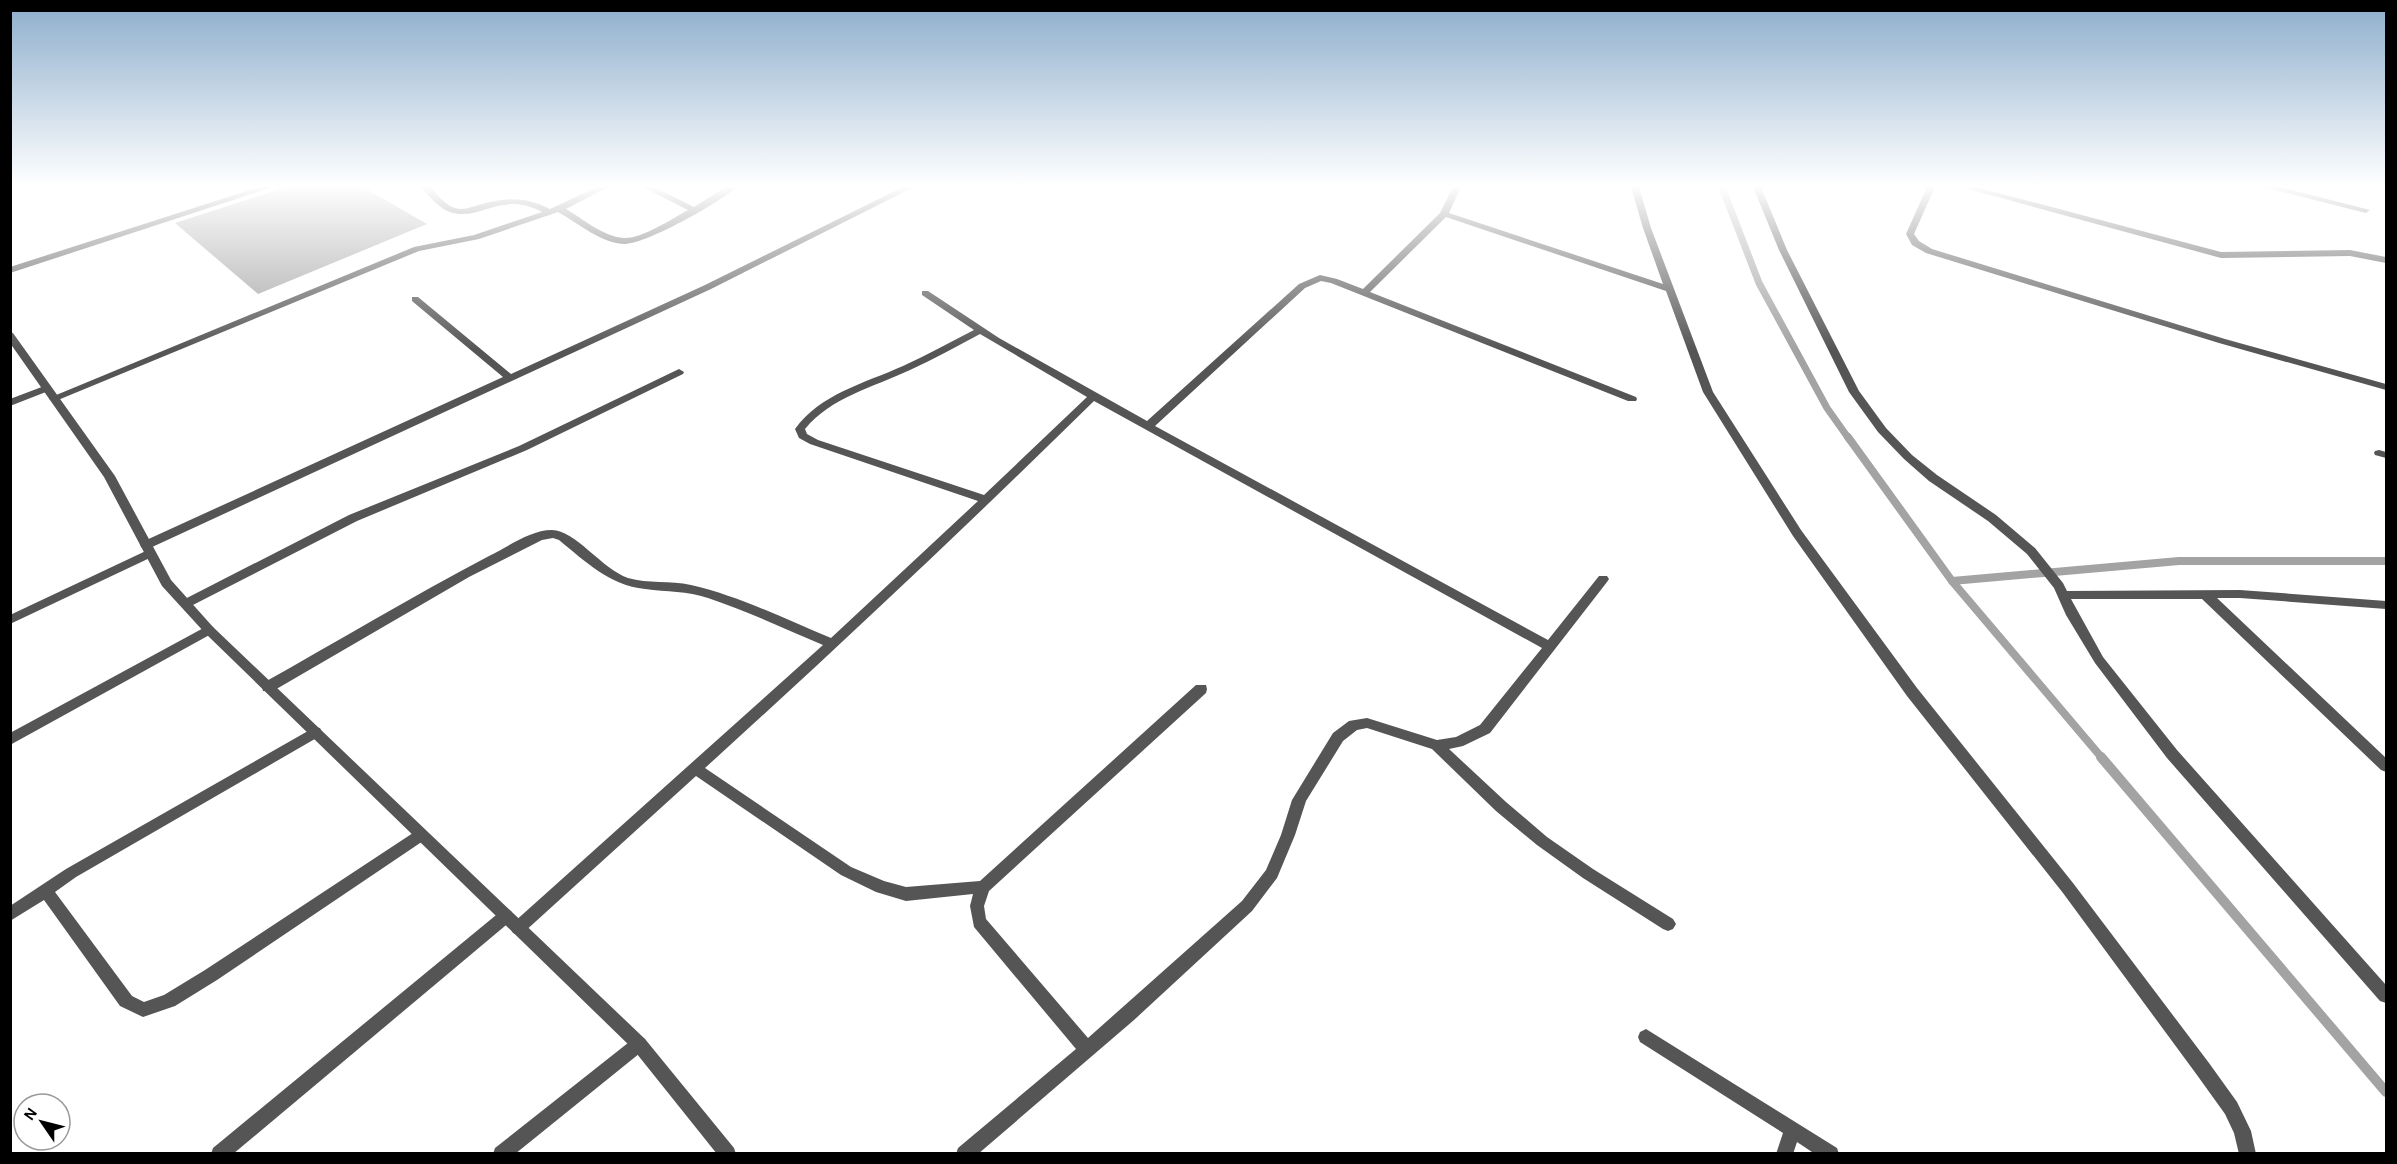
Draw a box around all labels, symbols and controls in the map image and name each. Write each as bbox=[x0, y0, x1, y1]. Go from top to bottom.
north arrow bbox=[12, 1092, 72, 1152]
text: N bbox=[21, 1105, 40, 1123]

